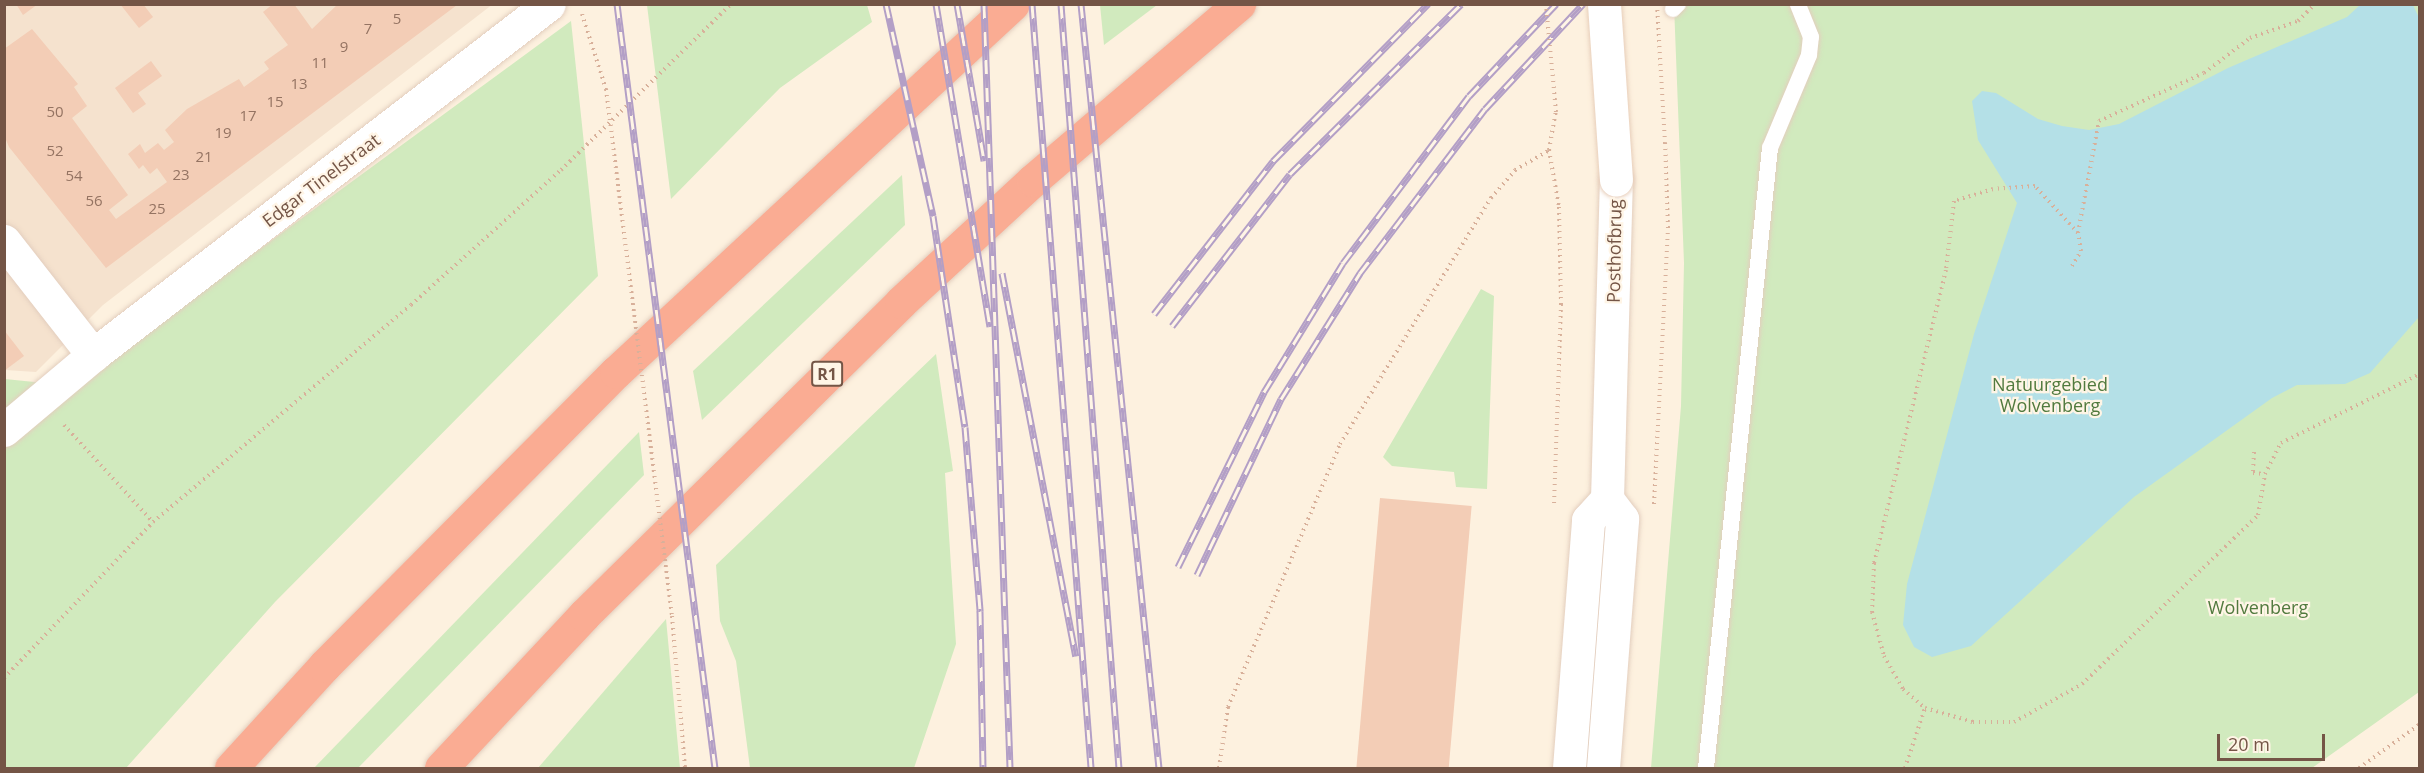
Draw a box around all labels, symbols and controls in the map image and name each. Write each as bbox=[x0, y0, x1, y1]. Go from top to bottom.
house number: 5 bbox=[393, 10, 401, 28]
house number: 7 bbox=[364, 20, 372, 38]
house number: 9 bbox=[340, 38, 348, 56]
house number: 11 bbox=[311, 54, 329, 72]
house number: 13 bbox=[290, 75, 308, 93]
house number: 15 bbox=[266, 93, 284, 111]
house number: 50 bbox=[46, 103, 64, 121]
house number: 17 bbox=[239, 107, 257, 125]
house number: 19 bbox=[214, 124, 232, 142]
street label: Edgar Tinelstraat bbox=[258, 129, 384, 231]
house number: 52 bbox=[46, 142, 64, 160]
house number: 21 bbox=[195, 148, 213, 166]
house number: 23 bbox=[172, 166, 190, 184]
house number: 54 bbox=[65, 167, 83, 185]
house number: 56 bbox=[85, 192, 103, 210]
street label: Posthofbrug bbox=[1602, 199, 1626, 303]
house number: 25 bbox=[148, 200, 166, 218]
road number: R1 bbox=[810, 361, 844, 387]
park label: Natuurgebied Wolvenberg bbox=[1992, 374, 2108, 416]
park label: Wolvenberg bbox=[2208, 596, 2308, 618]
scale bar bbox=[2220, 722, 2328, 760]
text: 20 m bbox=[2228, 732, 2270, 756]

